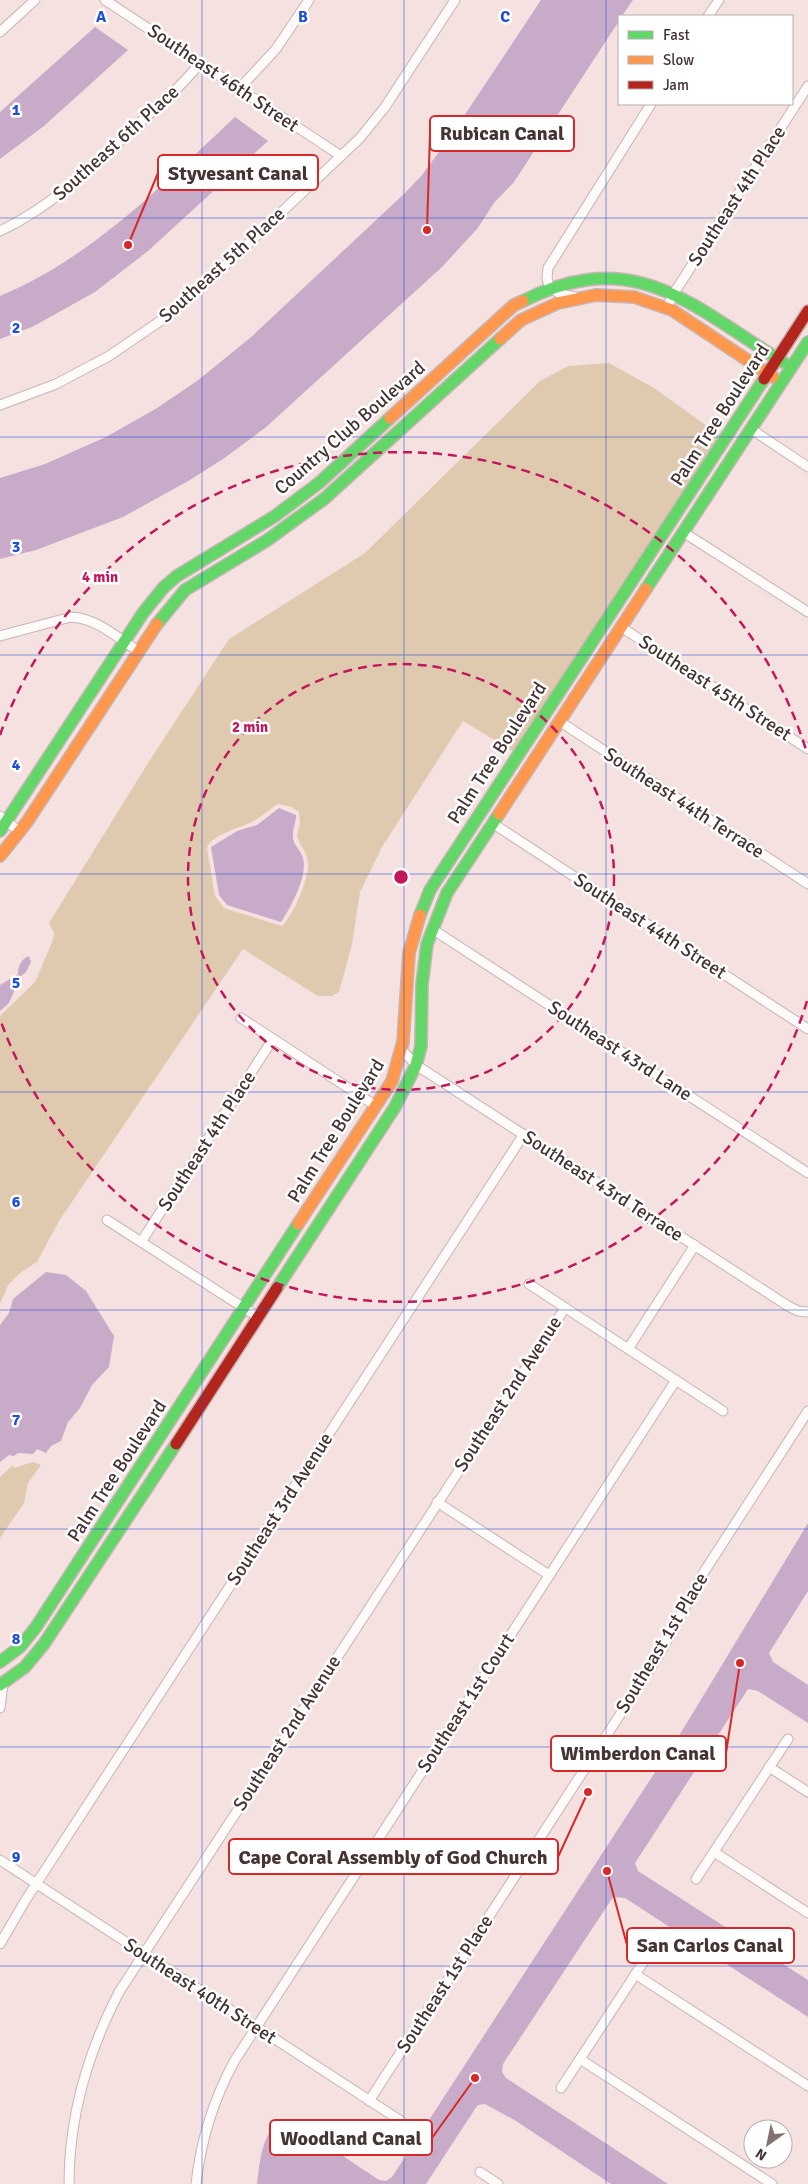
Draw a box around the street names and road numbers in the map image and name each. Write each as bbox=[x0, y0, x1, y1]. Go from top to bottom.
street label: Southeast 46th Street bbox=[143, 18, 303, 138]
street label: Southeast 6th Place bbox=[48, 80, 184, 206]
street label: Southeast 4th Place bbox=[683, 122, 791, 270]
street label: Southeast 5th Place bbox=[154, 202, 290, 328]
street label: Palm Tree Boulevard bbox=[665, 339, 775, 491]
street label: Country Club Boulevard bbox=[270, 356, 430, 500]
street label: Southeast 45th Street bbox=[634, 630, 796, 747]
street label: Palm Tree Boulevard bbox=[442, 677, 552, 829]
street label: Southeast 44th Terrace bbox=[599, 742, 769, 864]
street label: Southeast 44th Street bbox=[569, 868, 731, 985]
street label: Southeast 43rd Lane bbox=[543, 995, 697, 1107]
street label: Palm Tree Boulevard bbox=[282, 1055, 390, 1207]
street label: Southeast 4th Place bbox=[153, 1067, 261, 1215]
street label: Southeast 43rd Terrace bbox=[518, 1125, 688, 1247]
street label: Southeast 2nd Avenue bbox=[449, 1312, 567, 1476]
street label: Palm Tree Boulevard bbox=[62, 1395, 172, 1547]
street label: Southeast 3rd Avenue bbox=[222, 1428, 338, 1590]
street label: Southeast 1st Place bbox=[611, 1568, 713, 1718]
street label: Southeast 1st Court bbox=[412, 1629, 520, 1777]
street label: Southeast 2nd Avenue bbox=[228, 1651, 346, 1815]
street label: Southeast 1st Place bbox=[391, 1910, 499, 2058]
street label: Southeast 40th Street bbox=[119, 1933, 281, 2050]

